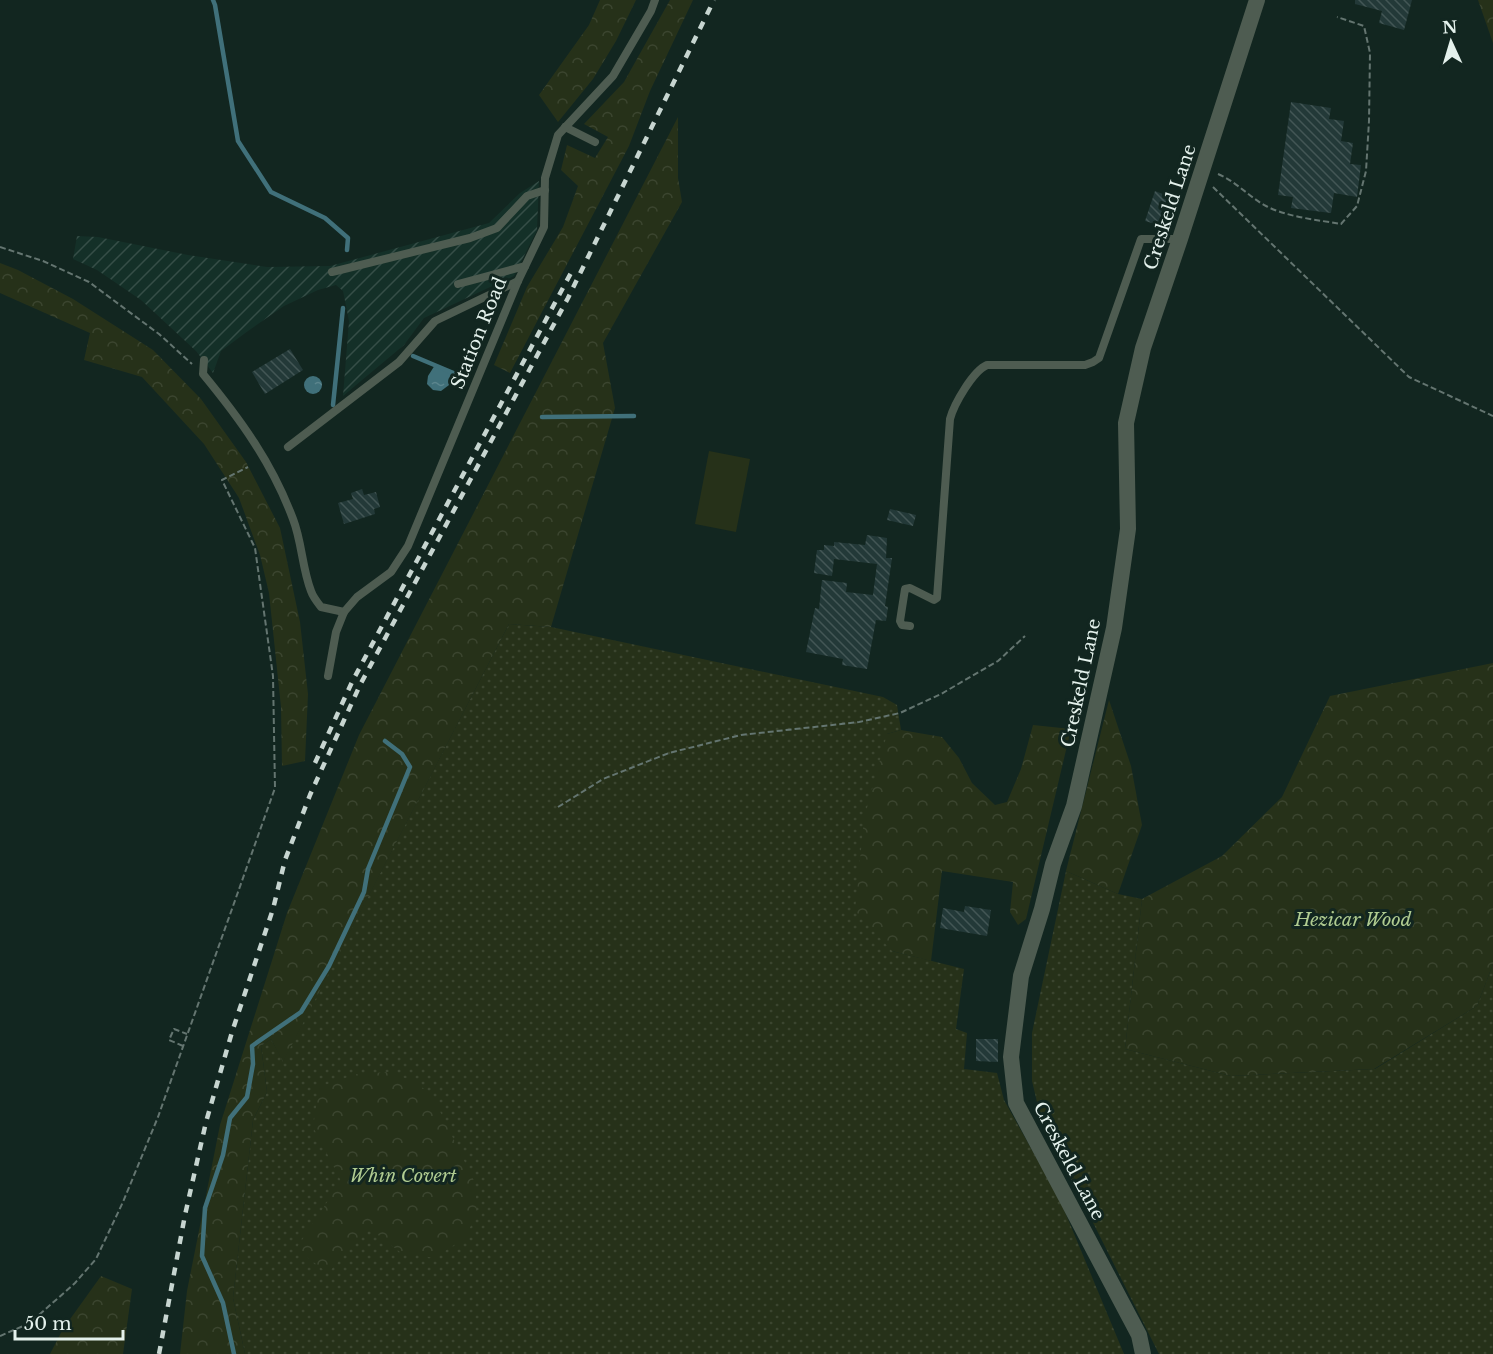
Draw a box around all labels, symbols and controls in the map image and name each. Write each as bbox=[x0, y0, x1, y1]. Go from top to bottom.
north arrow bbox=[1421, 12, 1481, 72]
text: N bbox=[1442, 17, 1458, 38]
street label: Creskeld Lane bbox=[1139, 141, 1201, 273]
street label: Station Road bbox=[447, 274, 511, 392]
street label: Creskeld Lane bbox=[1057, 617, 1105, 749]
park label: Hezicar Wood bbox=[1294, 909, 1412, 931]
street label: Creskeld Lane bbox=[1029, 1098, 1109, 1224]
park label: Whin Covert bbox=[349, 1165, 457, 1187]
scale bar bbox=[15, 1303, 123, 1341]
text: 50 m bbox=[24, 1313, 72, 1335]

